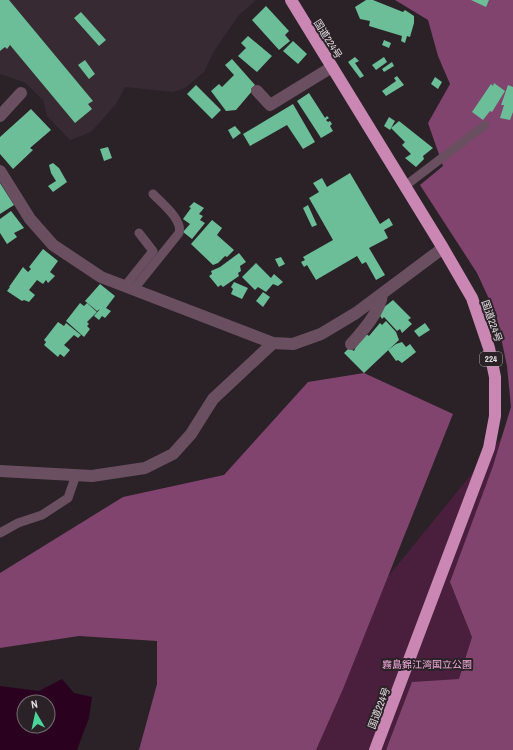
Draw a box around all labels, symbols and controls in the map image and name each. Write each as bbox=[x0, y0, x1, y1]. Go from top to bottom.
street label: 国道224号 bbox=[311, 17, 345, 61]
street label: 国道224号 bbox=[479, 298, 505, 344]
road number: 224 bbox=[480, 352, 502, 366]
park label: 霧島錦江湾国立公園 bbox=[382, 658, 472, 671]
street label: 国道224号 bbox=[365, 685, 393, 731]
north arrow bbox=[16, 694, 56, 734]
text: N bbox=[30, 697, 39, 712]

